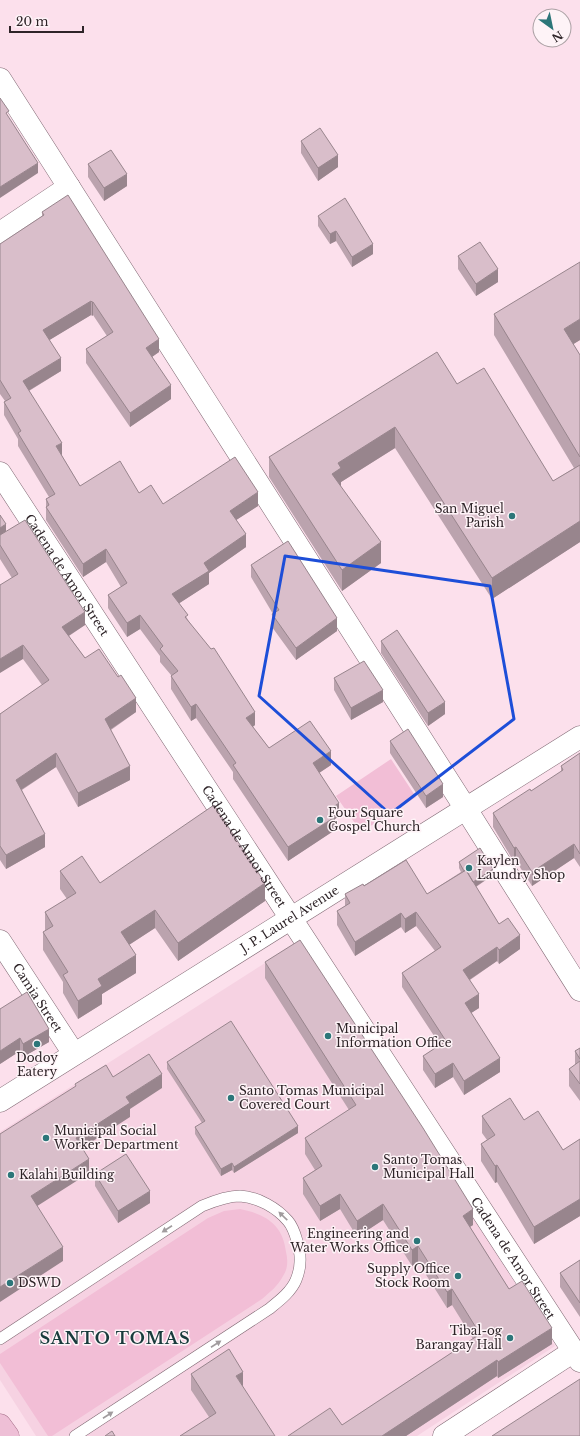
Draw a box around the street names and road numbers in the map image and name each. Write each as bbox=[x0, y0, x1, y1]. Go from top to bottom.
street label: Cadena de Amor Street bbox=[22, 511, 113, 639]
street label: Cadena de Amor Street bbox=[199, 782, 290, 910]
street label: J. P. Laurel Avenue bbox=[236, 882, 342, 956]
street label: Camia Street bbox=[10, 960, 66, 1035]
street label: Cadena de Amor Street bbox=[468, 1194, 559, 1322]

